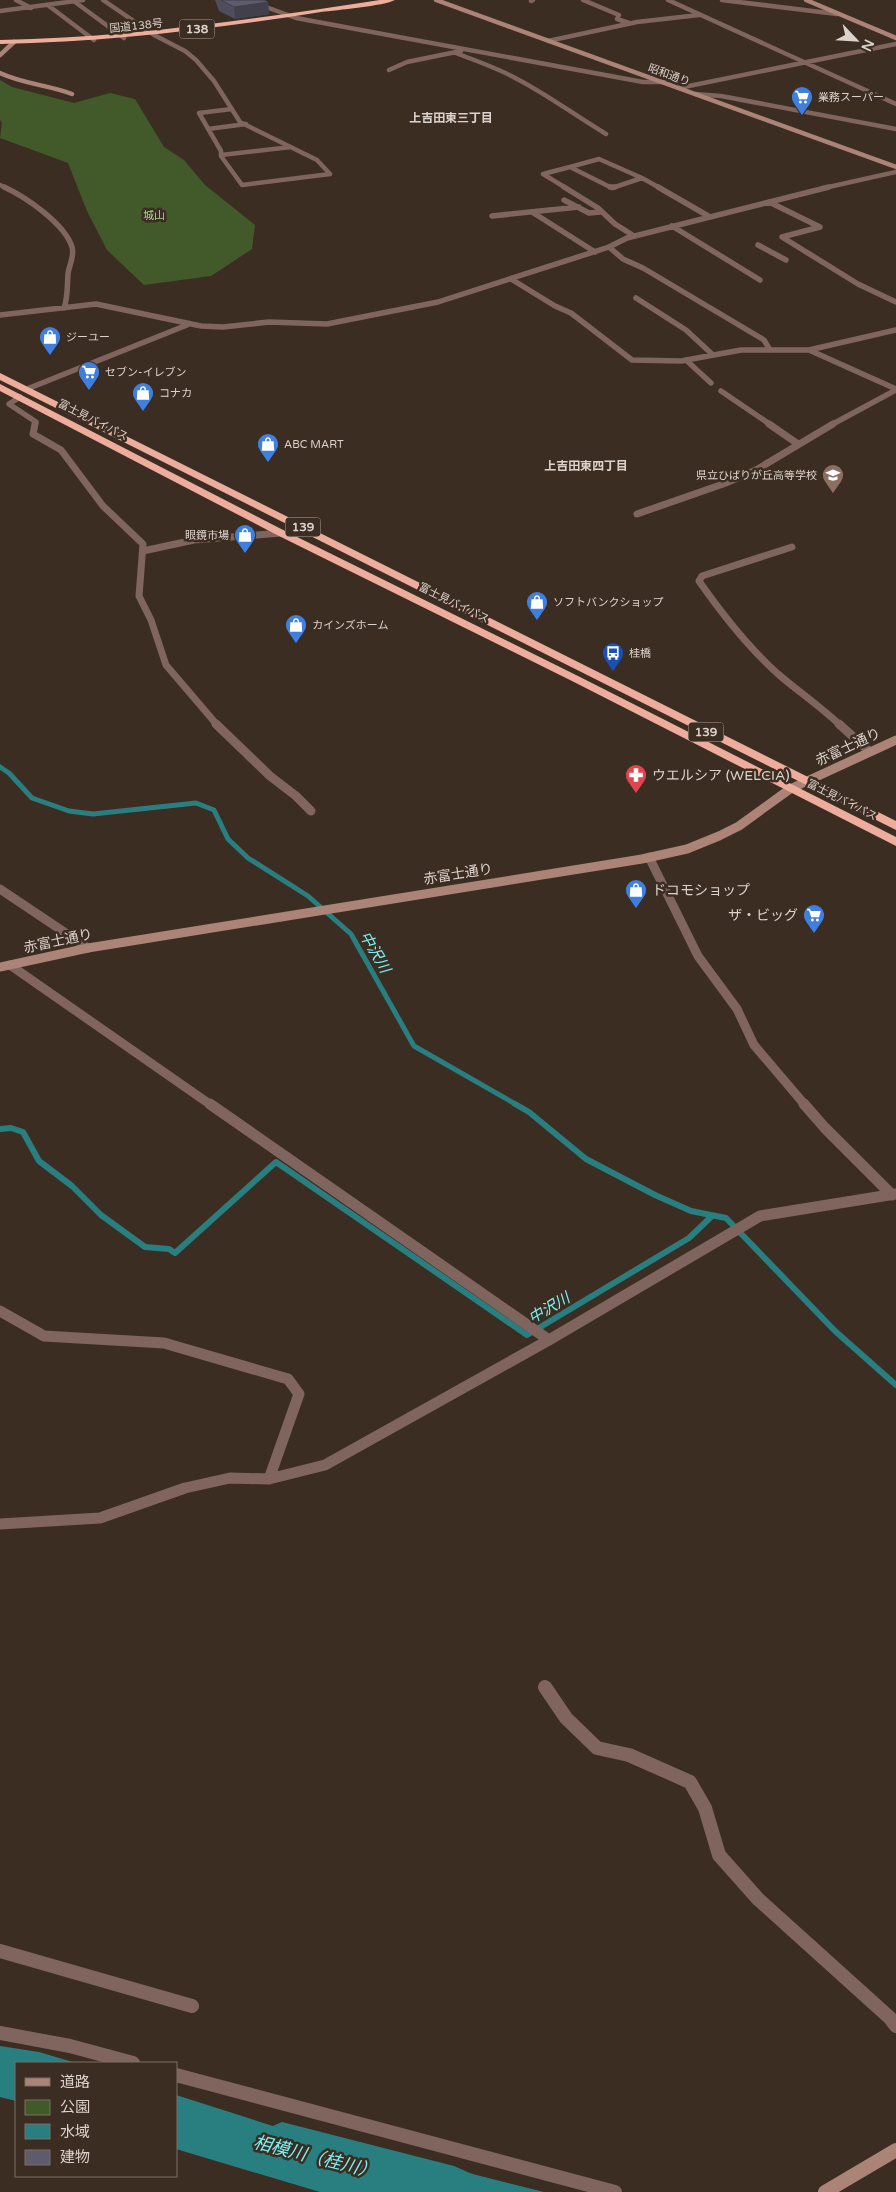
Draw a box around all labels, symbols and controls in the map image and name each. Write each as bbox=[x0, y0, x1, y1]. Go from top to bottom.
north arrow bbox=[831, 15, 881, 65]
street label: 国道138号 bbox=[109, 17, 163, 35]
road number: 138 bbox=[180, 20, 214, 38]
text: N bbox=[857, 37, 877, 54]
street label: 昭和通り bbox=[646, 61, 692, 89]
supermarket icon: 業務スーパー bbox=[790, 85, 814, 116]
place label: 業務スーパー bbox=[818, 91, 884, 104]
district label: 上吉田東三丁目 bbox=[409, 111, 493, 125]
park label: 城山 bbox=[143, 209, 165, 222]
shop icon: ジーユー bbox=[38, 325, 62, 356]
place label: ジーユー bbox=[66, 331, 110, 344]
supermarket icon: セブン-イレブン bbox=[77, 360, 101, 391]
place label: セブン-イレブン bbox=[105, 366, 187, 379]
shop icon: コナカ bbox=[131, 381, 155, 412]
place label: コナカ bbox=[159, 387, 192, 400]
street label: 富士見バイパス bbox=[56, 397, 130, 443]
shop icon: ABC MART bbox=[256, 432, 280, 463]
place label: ABC MART bbox=[284, 438, 344, 451]
district label: 上吉田東四丁目 bbox=[544, 459, 628, 473]
school or university icon: 県立ひばりが丘高等学校 bbox=[821, 463, 845, 494]
place label: 県立ひばりが丘高等学校 bbox=[696, 469, 817, 482]
road number: 139 bbox=[286, 518, 320, 536]
shop icon: 眼鏡市場 bbox=[233, 523, 257, 554]
place label: 眼鏡市場 bbox=[185, 529, 229, 542]
street label: 富士見バイパス bbox=[417, 580, 491, 626]
shop icon: ソフトバンクショップ bbox=[525, 590, 549, 621]
place label: ソフトバンクショップ bbox=[553, 596, 664, 609]
shop icon: カインズホーム bbox=[284, 613, 308, 644]
place label: カインズホーム bbox=[312, 619, 388, 632]
bus stop icon: 桂橋 bbox=[601, 641, 625, 672]
place label: 桂橋 bbox=[629, 647, 651, 660]
road number: 139 bbox=[688, 722, 724, 742]
street label: 赤富士通り bbox=[813, 725, 883, 769]
pharmacy icon: ウエルシア (WELCIA) bbox=[624, 763, 648, 794]
place label: ウエルシア (WELCIA) bbox=[652, 767, 790, 784]
street label: 富士見バイパス bbox=[805, 777, 879, 823]
street label: 赤富士通り bbox=[422, 860, 494, 888]
shop icon: ドコモショップ bbox=[624, 878, 648, 909]
place label: ドコモショップ bbox=[652, 882, 750, 899]
supermarket icon: ザ・ビッグ bbox=[802, 903, 826, 934]
place label: ザ・ビッグ bbox=[728, 907, 798, 924]
street label: 赤富士通り bbox=[22, 925, 94, 957]
water label: 中沢川 bbox=[356, 928, 395, 978]
water label: 中沢川 bbox=[525, 1288, 575, 1327]
legend bbox=[15, 2062, 178, 2177]
text: 道路 bbox=[60, 2073, 90, 2091]
text: 公園 bbox=[60, 2098, 90, 2116]
text: 水域 bbox=[60, 2123, 90, 2141]
water label: 相模川（桂川） bbox=[251, 2131, 379, 2183]
text: 建物 bbox=[60, 2148, 90, 2166]

